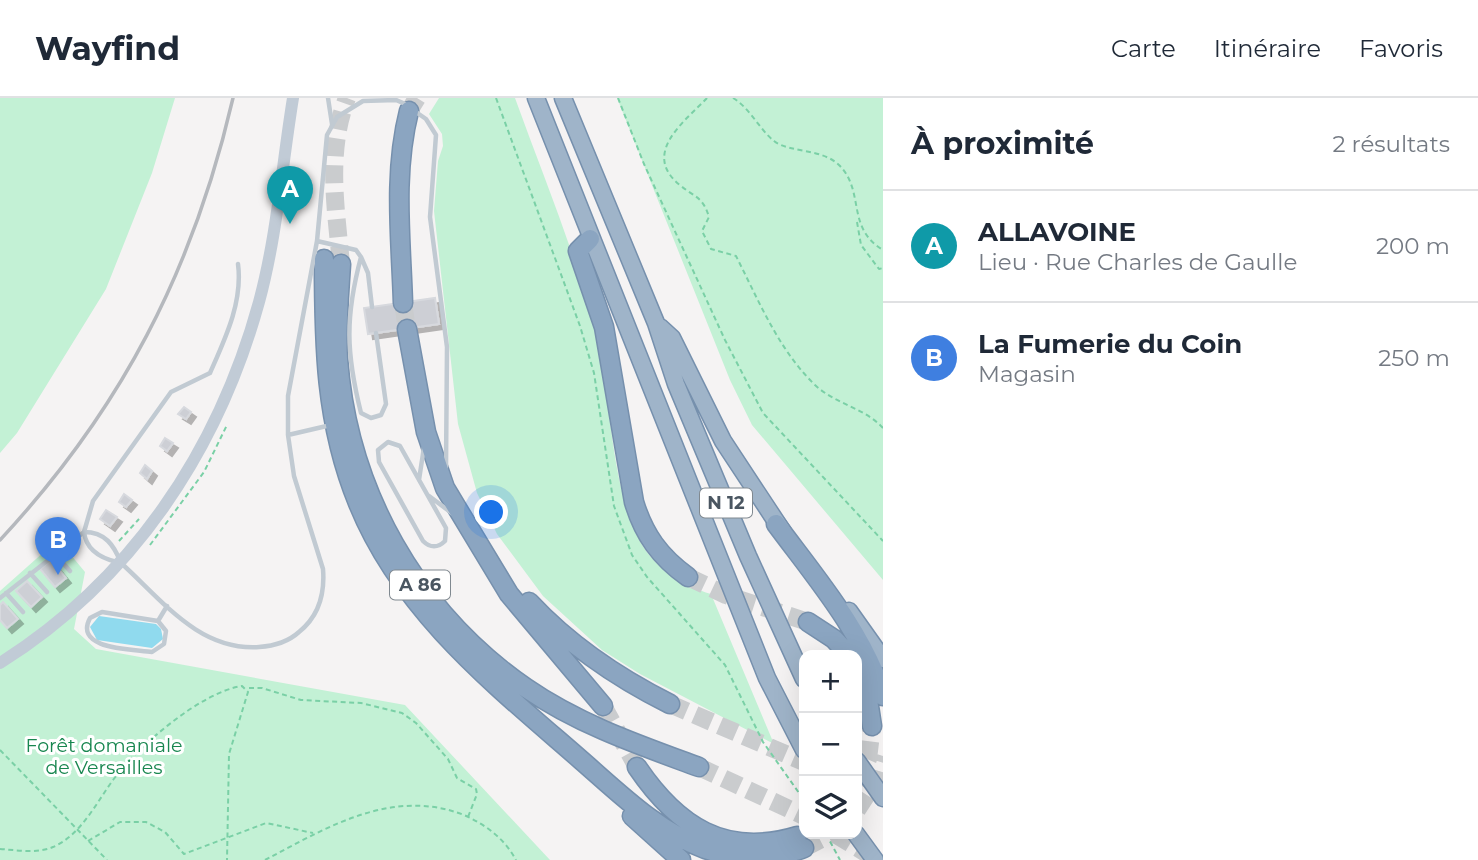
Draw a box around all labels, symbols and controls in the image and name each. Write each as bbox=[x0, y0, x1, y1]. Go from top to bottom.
text: Wayfind bbox=[35, 28, 180, 68]
text: Carte bbox=[1111, 34, 1176, 63]
text: Itinéraire bbox=[1214, 34, 1321, 63]
text: Favoris bbox=[1359, 34, 1443, 63]
text: À proximité bbox=[911, 125, 1094, 162]
text: 2 résultats bbox=[1332, 130, 1450, 158]
pin: A bbox=[267, 166, 313, 224]
text: ALLAVOINE bbox=[978, 216, 1136, 248]
text: A bbox=[925, 232, 943, 260]
text: 200 m bbox=[1376, 232, 1450, 260]
text: Lieu · Rue Charles de Gaulle bbox=[978, 248, 1297, 276]
text: La Fumerie du Coin bbox=[978, 328, 1242, 360]
text: B bbox=[925, 344, 943, 372]
text: 250 m bbox=[1378, 344, 1450, 372]
text: Magasin bbox=[978, 360, 1076, 388]
road number: N 12 bbox=[700, 488, 752, 517]
your location bbox=[474, 495, 508, 529]
pin: B bbox=[35, 517, 81, 575]
road number: A 86 bbox=[390, 570, 450, 600]
map controls bbox=[799, 650, 862, 839]
button: + bbox=[799, 650, 862, 713]
button: − bbox=[799, 713, 862, 776]
park label: Forêt domaniale de Versailles bbox=[25, 734, 183, 779]
button: layers bbox=[799, 776, 862, 839]

